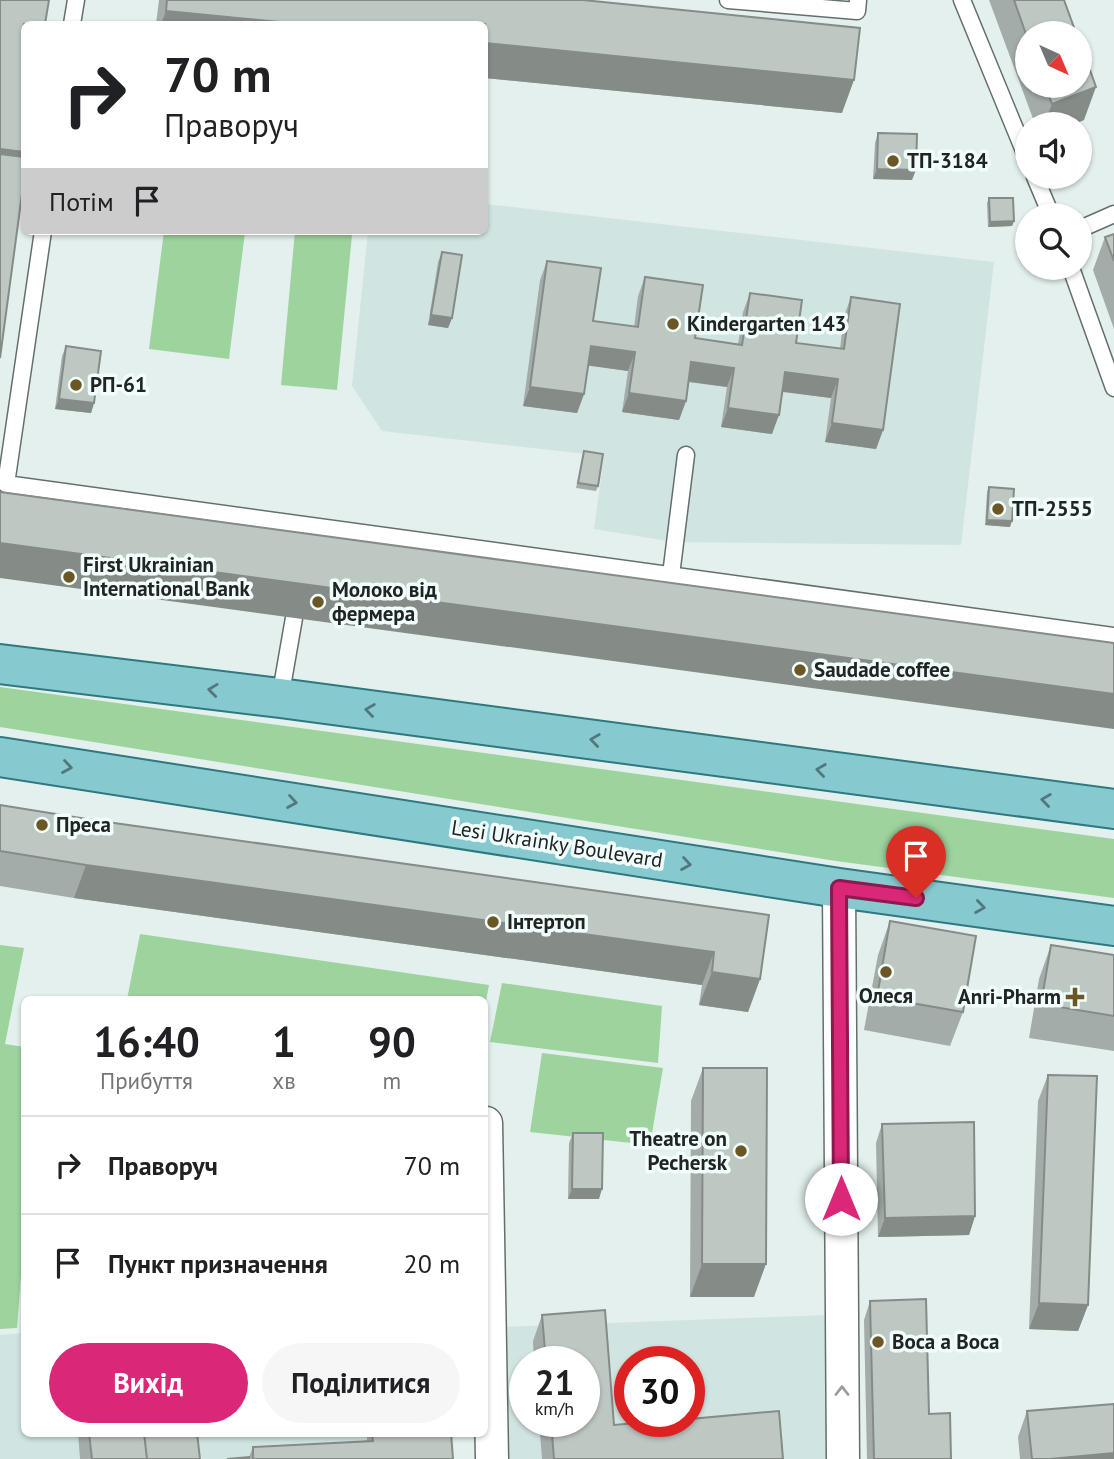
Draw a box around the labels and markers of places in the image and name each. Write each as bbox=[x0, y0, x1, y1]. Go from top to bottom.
place label: ТП-3184 bbox=[907, 147, 988, 174]
marker: ТП-3184 bbox=[885, 153, 901, 169]
place label: Kindergarten 143 bbox=[687, 310, 847, 337]
marker: Kindergarten 143 bbox=[665, 316, 681, 332]
place label: РП-61 bbox=[90, 371, 147, 398]
marker: РП-61 bbox=[68, 377, 84, 393]
place label: ТП-2555 bbox=[1012, 495, 1093, 522]
marker: ТП-2555 bbox=[990, 501, 1006, 517]
place label: First Ukrainian International Bank bbox=[83, 551, 250, 602]
marker: First Ukrainian International Bank bbox=[61, 569, 77, 585]
place label: Молоко від фермера bbox=[332, 576, 437, 627]
marker: Молоко від фермера bbox=[310, 594, 326, 610]
place label: Saudade coffee bbox=[814, 656, 950, 683]
marker: Saudade coffee bbox=[792, 662, 808, 678]
place label: Преса bbox=[56, 811, 111, 838]
marker: Преса bbox=[34, 817, 50, 833]
pin bbox=[886, 826, 946, 898]
place label: Інтертоп bbox=[507, 908, 586, 935]
marker: Інтертоп bbox=[485, 914, 501, 930]
marker: Олеся bbox=[878, 964, 894, 980]
place label: Олеся bbox=[859, 982, 913, 1009]
place label: Anri-Pharm bbox=[958, 983, 1061, 1010]
marker: Anri-Pharm bbox=[1067, 989, 1083, 1005]
place label: Theatre on Pechersk bbox=[629, 1125, 728, 1176]
marker: Theatre on Pechersk bbox=[733, 1143, 749, 1159]
place label: Boca a Boca bbox=[892, 1328, 999, 1355]
marker: Boca a Boca bbox=[870, 1334, 886, 1350]

